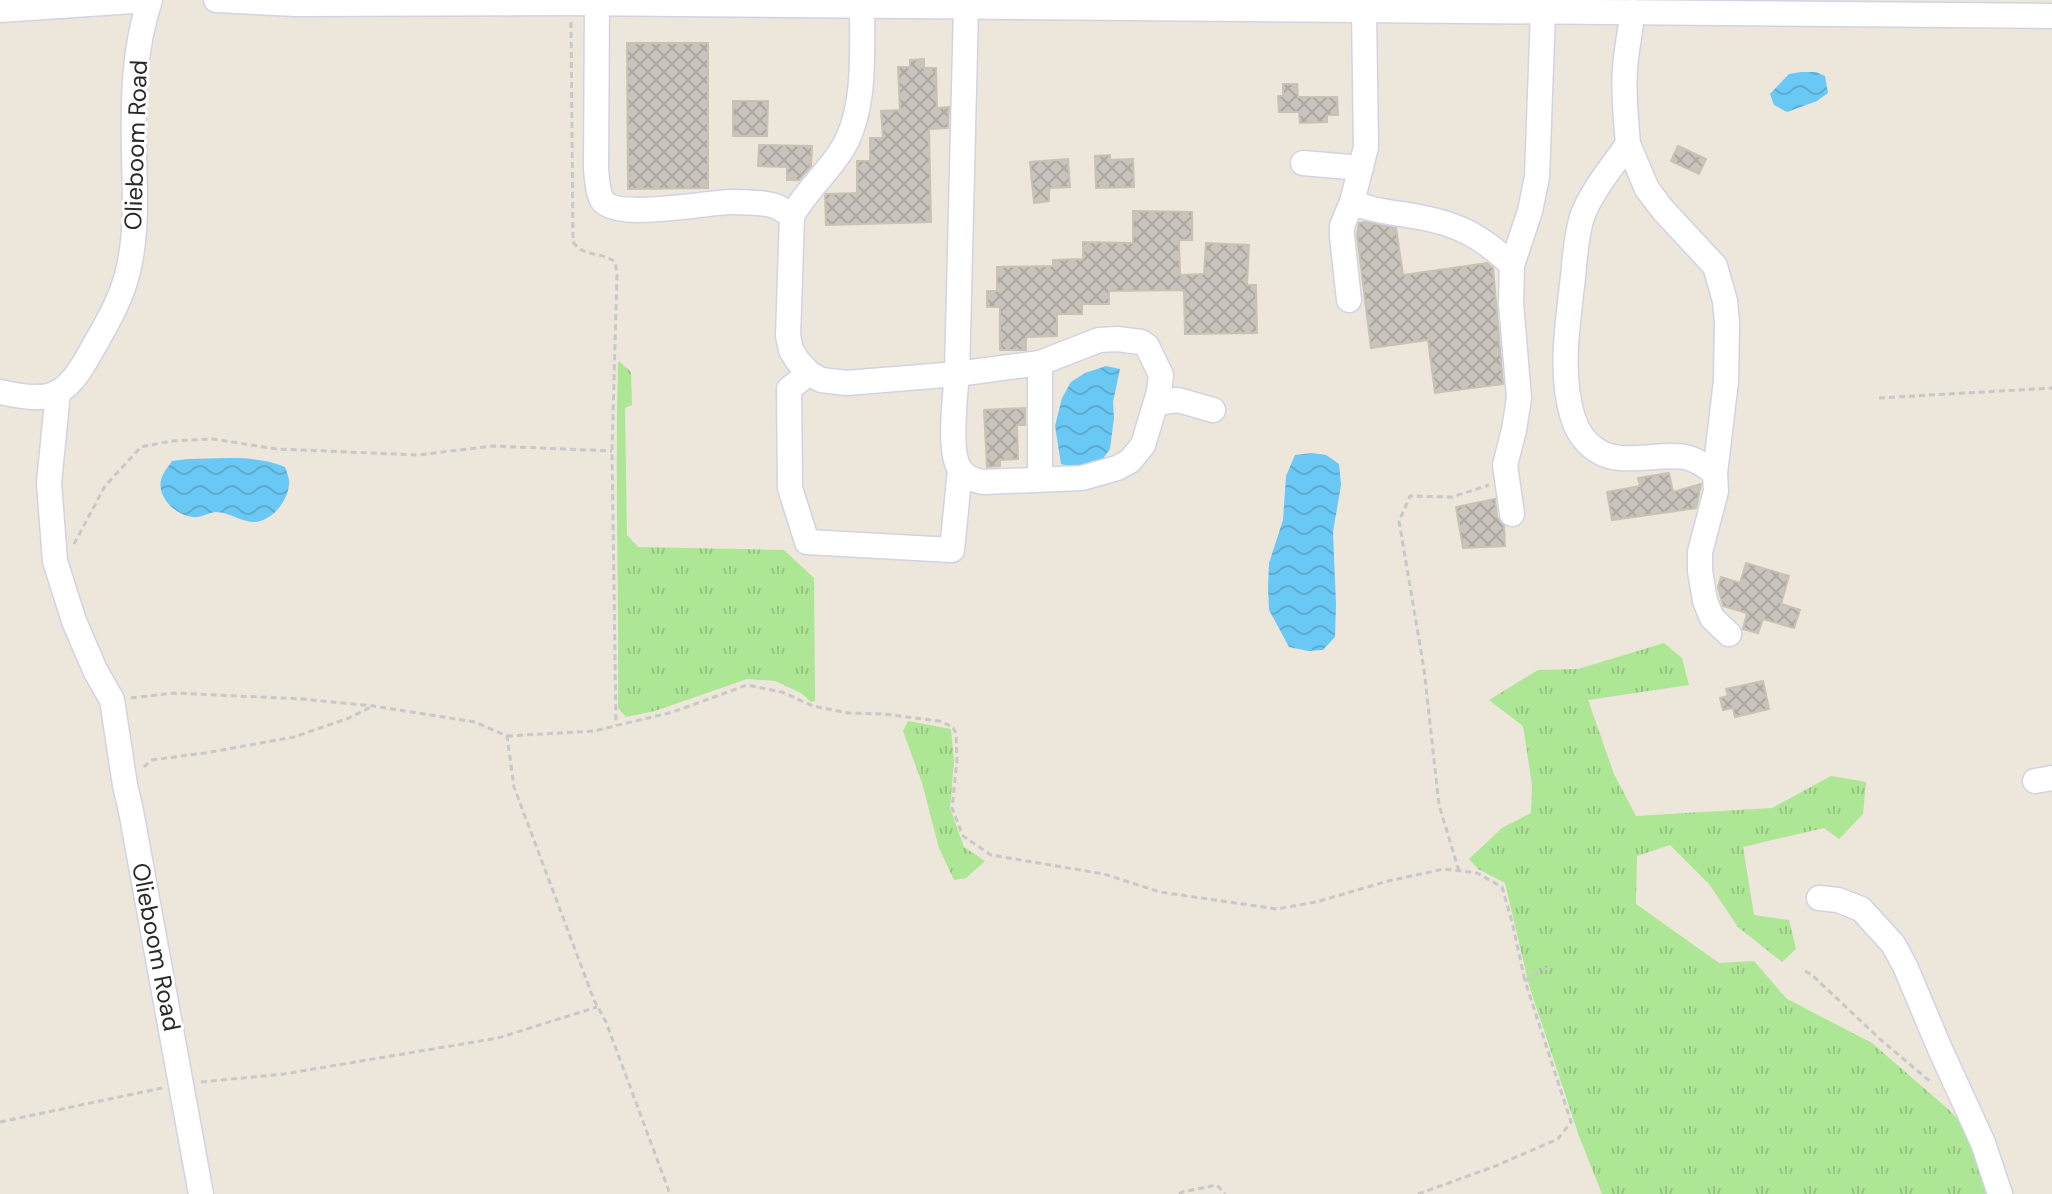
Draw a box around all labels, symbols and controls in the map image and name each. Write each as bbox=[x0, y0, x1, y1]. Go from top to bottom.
street label: Olieboom Road bbox=[117, 59, 154, 231]
street label: Olieboom Road bbox=[125, 860, 188, 1034]

